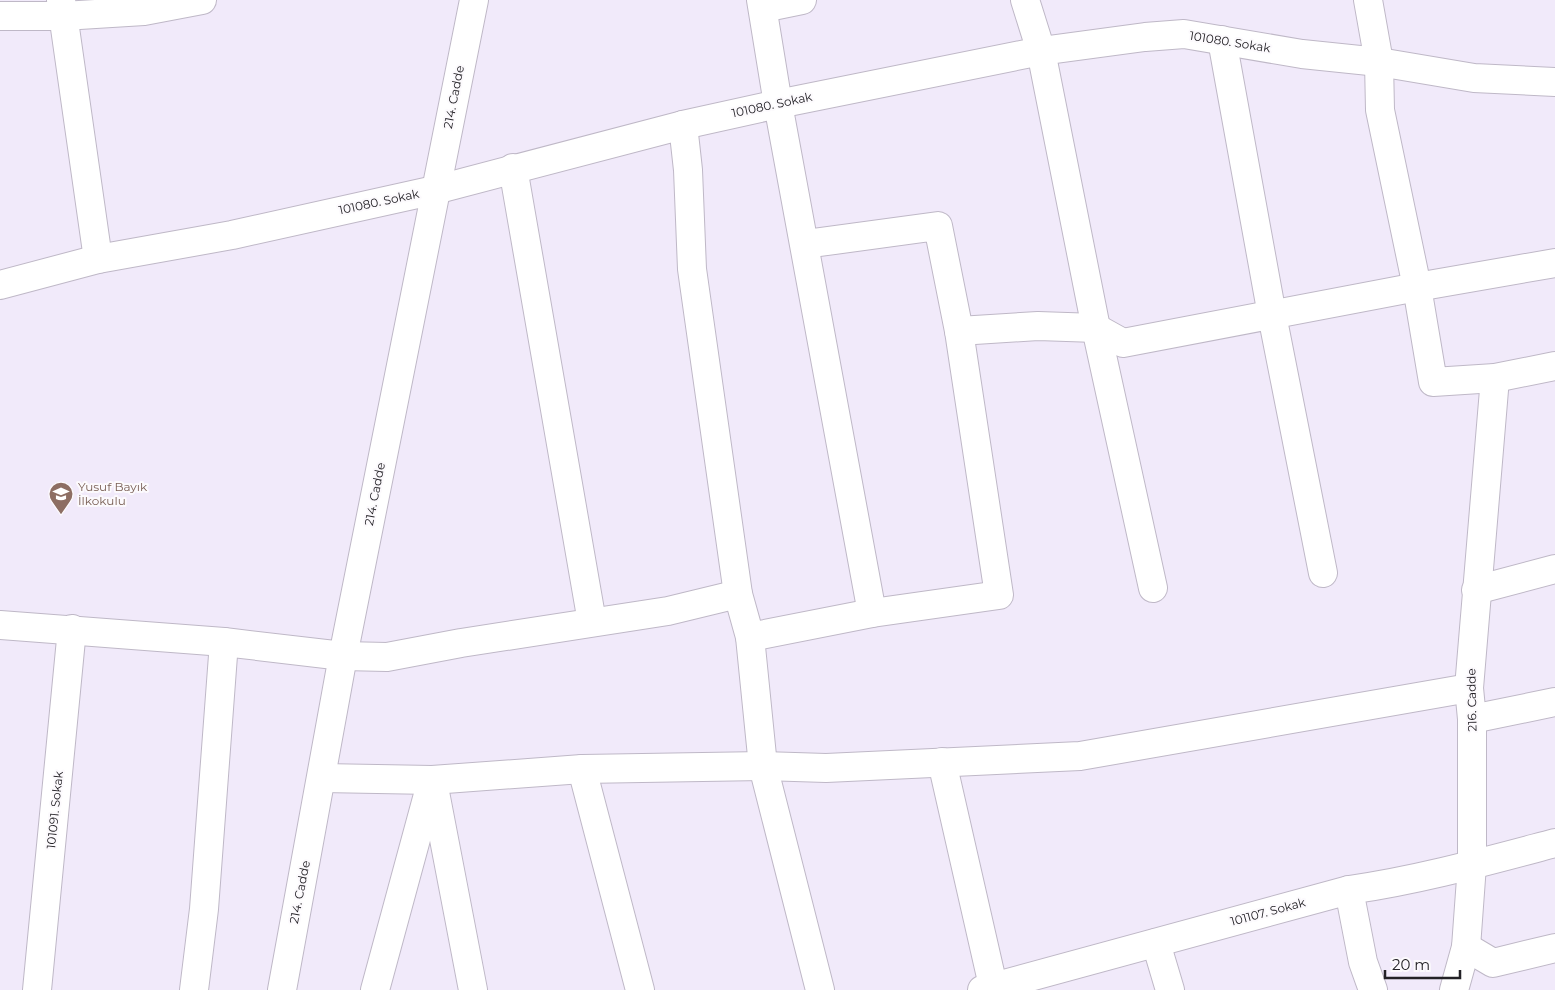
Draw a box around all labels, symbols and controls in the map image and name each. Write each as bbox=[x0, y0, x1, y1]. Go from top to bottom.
street label: 101080. Sokak bbox=[1188, 28, 1273, 55]
street label: 214. Cadde bbox=[440, 64, 467, 130]
street label: 101080. Sokak bbox=[730, 88, 814, 120]
street label: 101080. Sokak bbox=[337, 185, 421, 217]
street label: 214. Cadde bbox=[361, 461, 388, 527]
place label: Yusuf Bayık İlkokulu bbox=[78, 479, 148, 508]
school or university icon: Yusuf Bayık İlkokulu bbox=[48, 481, 74, 515]
street label: 216. Cadde bbox=[1463, 668, 1480, 732]
street label: 101091. Sokak bbox=[43, 770, 66, 850]
street label: 214. Cadde bbox=[286, 859, 313, 925]
street label: 101107. Sokak bbox=[1229, 894, 1308, 929]
scale bar bbox=[1385, 948, 1460, 980]
text: 20 m bbox=[1392, 955, 1430, 974]

